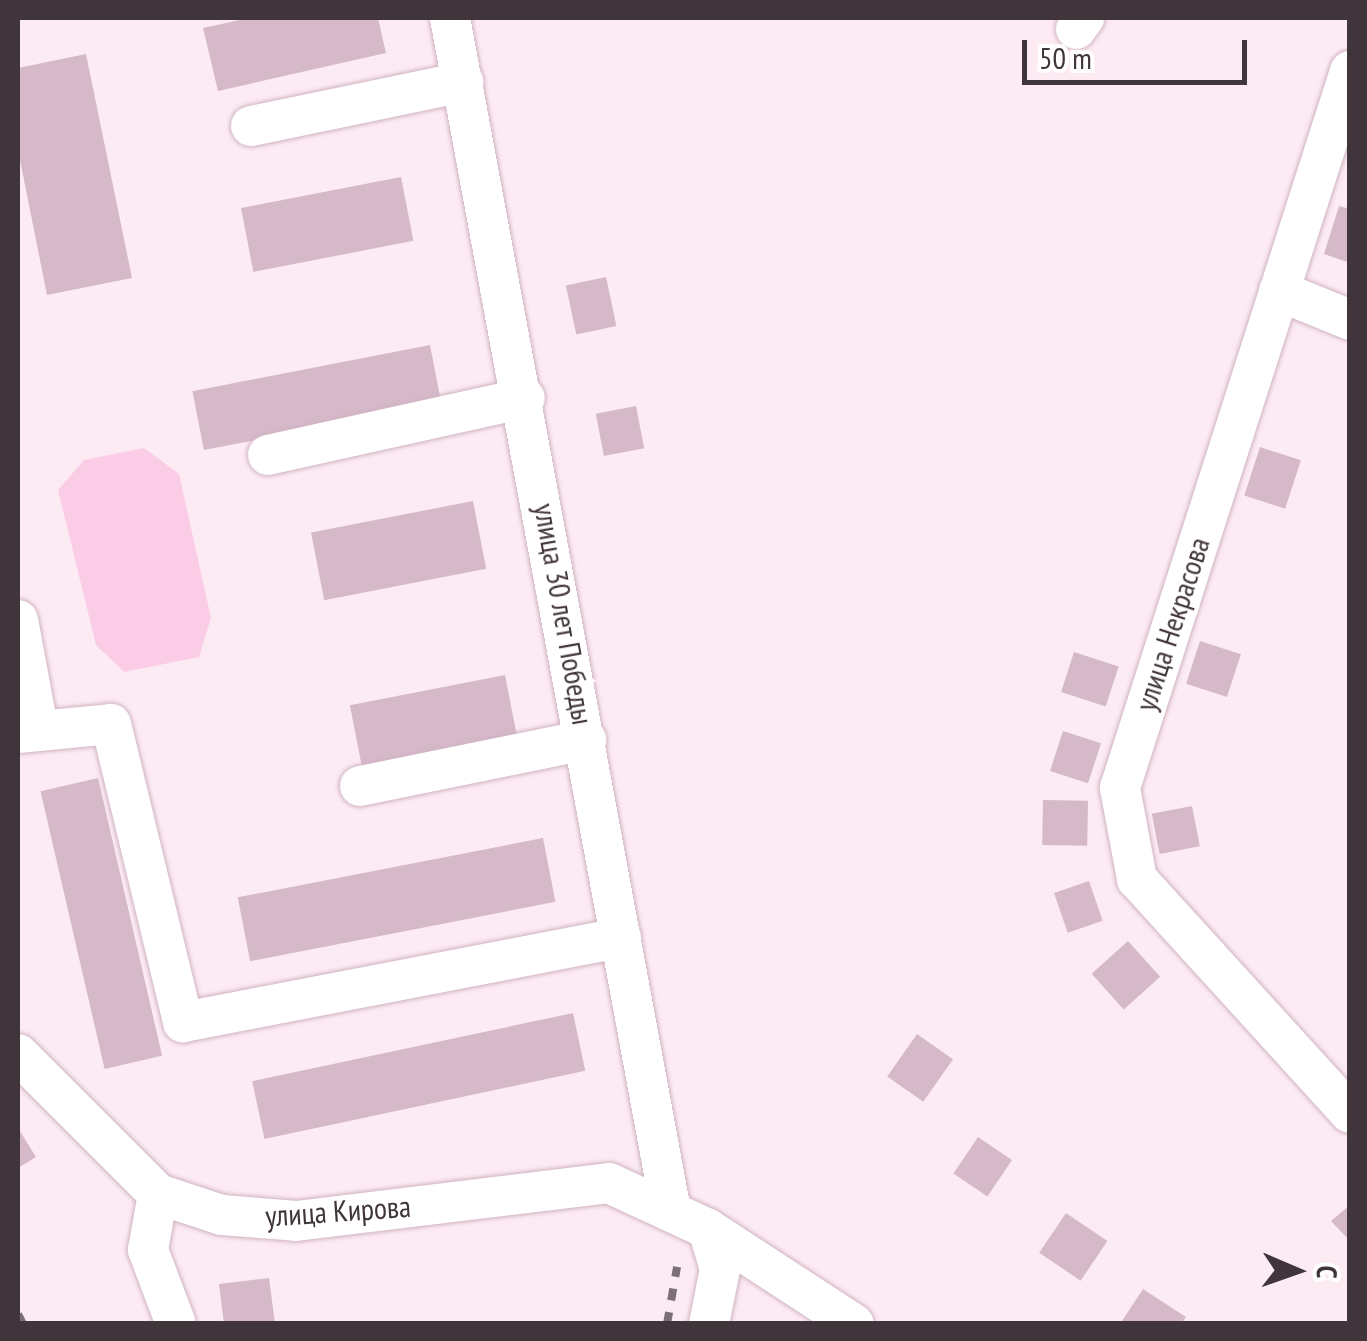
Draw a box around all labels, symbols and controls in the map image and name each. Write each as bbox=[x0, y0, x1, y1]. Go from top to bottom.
scale bar bbox=[1027, 20, 1252, 82]
text: 50 m bbox=[1039, 38, 1092, 77]
street label: улица 30 лет Победы bbox=[527, 500, 601, 728]
street label: улица Некрасова bbox=[1127, 533, 1217, 715]
street label: улица Кирова bbox=[264, 1188, 412, 1234]
north arrow bbox=[1247, 1221, 1347, 1321]
text: С bbox=[1309, 1265, 1346, 1279]

